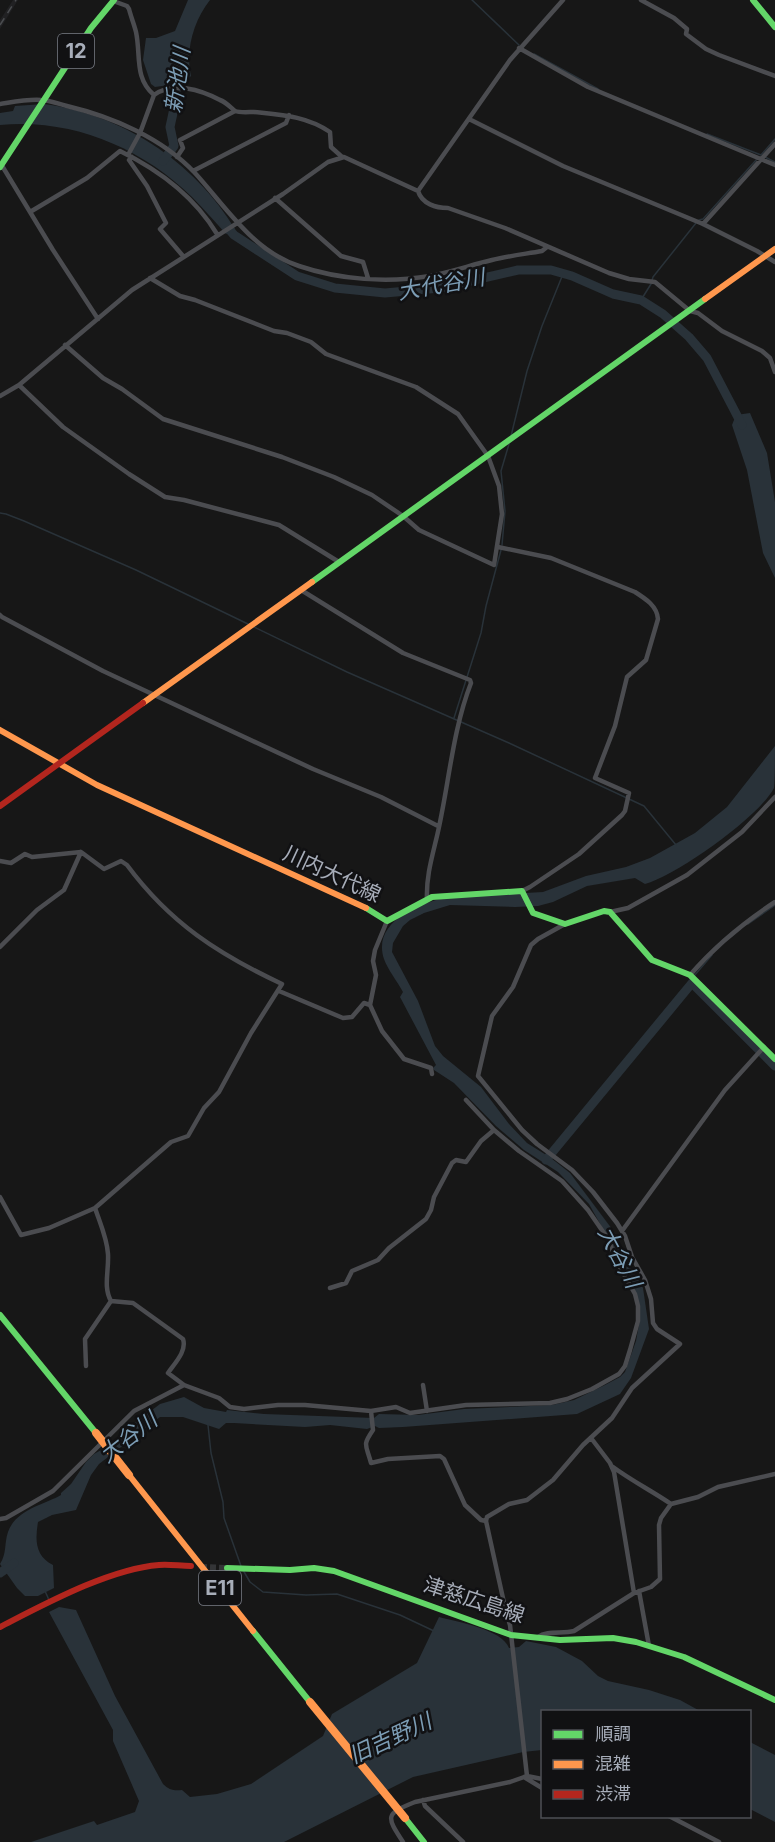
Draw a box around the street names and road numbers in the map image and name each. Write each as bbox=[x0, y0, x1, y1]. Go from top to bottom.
road number: 12 bbox=[58, 34, 94, 68]
street label: 川内大代線 bbox=[279, 840, 385, 907]
road number: E11 bbox=[199, 1571, 241, 1605]
street label: 津慈広島線 bbox=[420, 1571, 528, 1628]

